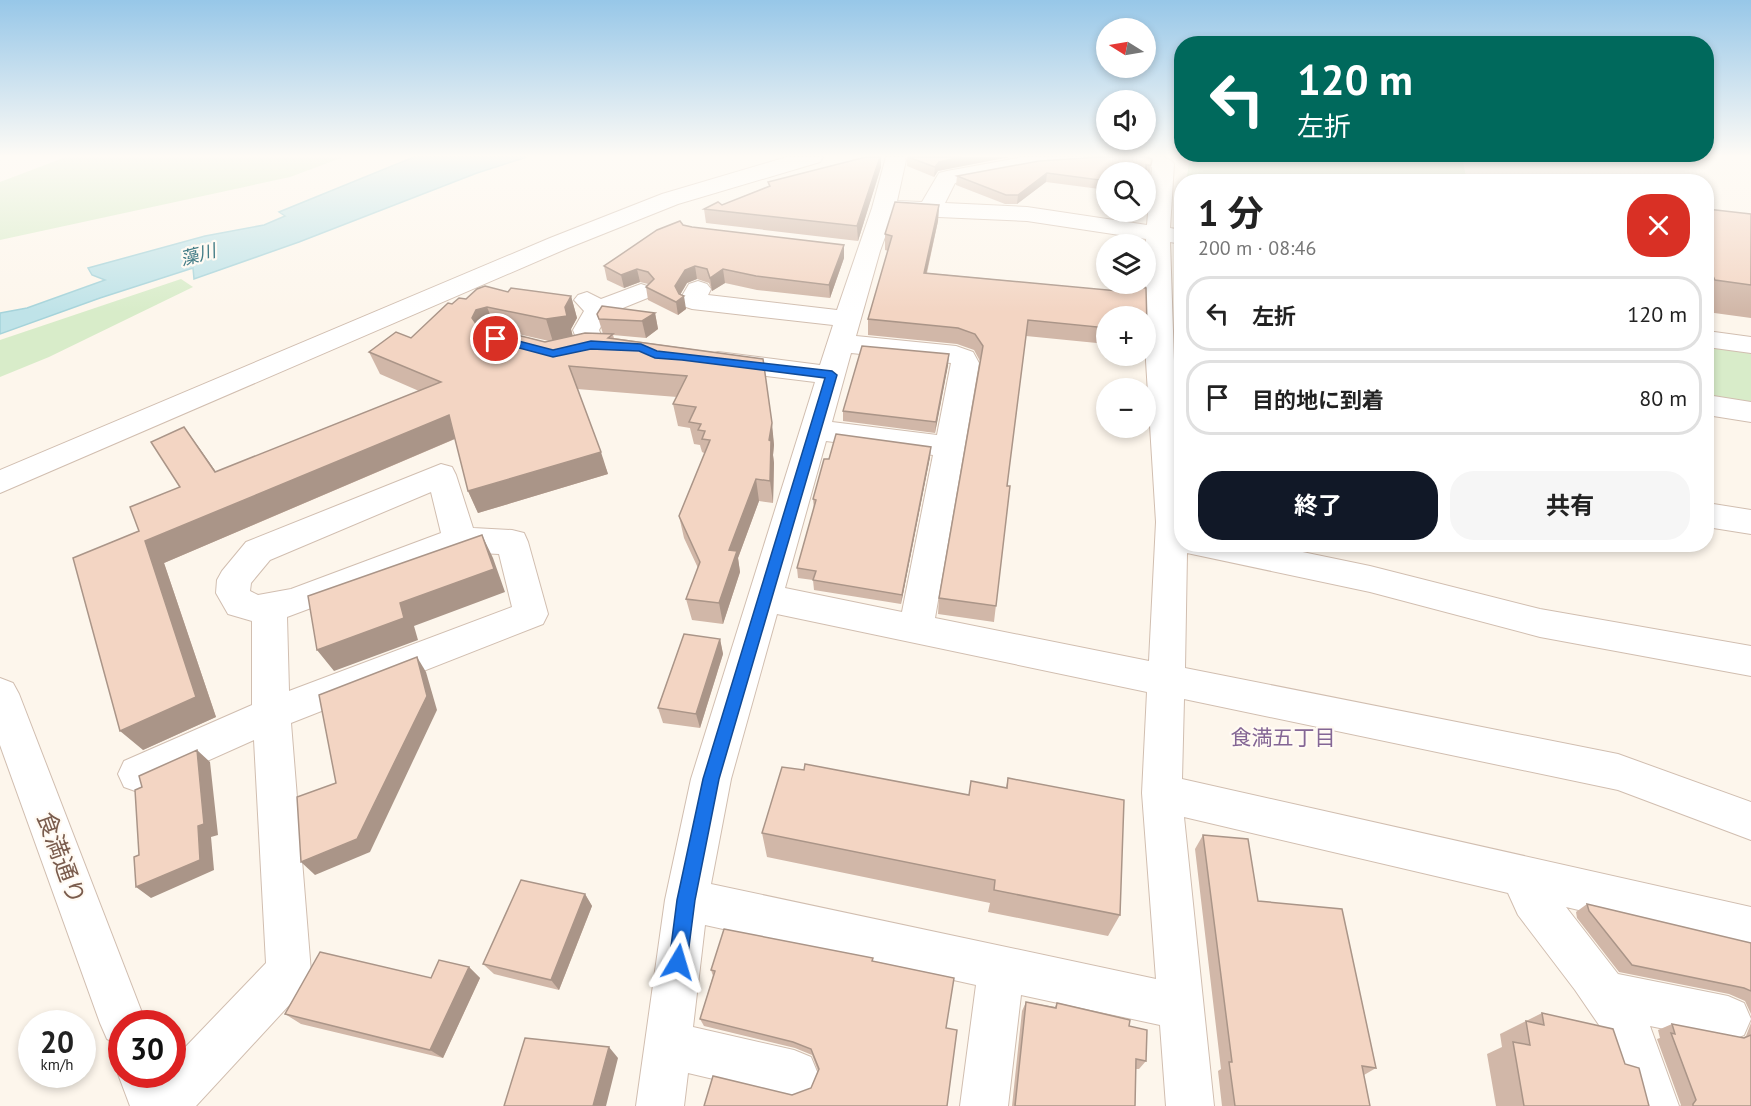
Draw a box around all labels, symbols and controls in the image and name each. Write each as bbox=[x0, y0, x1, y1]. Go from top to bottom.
north arrow bbox=[1096, 18, 1156, 78]
map controls bbox=[1096, 18, 1156, 438]
text: 120 m bbox=[1297, 52, 1413, 107]
icon: left bbox=[1198, 60, 1276, 138]
button: sound bbox=[1096, 90, 1156, 150]
text: 左折 bbox=[1297, 109, 1351, 143]
button: search bbox=[1096, 162, 1156, 222]
text: 1 分 bbox=[1198, 189, 1264, 236]
button: close bbox=[1627, 194, 1690, 257]
button: layers bbox=[1096, 234, 1156, 294]
text: 200 m · 08:46 bbox=[1198, 235, 1316, 261]
water label: 藻川 bbox=[178, 238, 220, 270]
icon: left bbox=[1201, 297, 1234, 330]
text: 120 m bbox=[1627, 300, 1687, 328]
text: 左折 bbox=[1252, 302, 1296, 330]
button: + bbox=[1096, 306, 1156, 366]
pin bbox=[470, 313, 521, 364]
icon: arrive bbox=[479, 322, 512, 355]
button: − bbox=[1096, 378, 1156, 438]
icon: arrive bbox=[1201, 381, 1234, 414]
text: 80 m bbox=[1639, 384, 1687, 412]
text: 目的地に到着 bbox=[1252, 386, 1384, 414]
button: 終了 bbox=[1198, 471, 1438, 540]
button: 共有 bbox=[1450, 471, 1690, 540]
district label: 食満五丁目 bbox=[1231, 724, 1336, 751]
street label: 食満通り bbox=[30, 807, 92, 908]
position arrow bbox=[646, 930, 710, 994]
speed limit sign: 30 bbox=[108, 1010, 186, 1088]
text: 20 bbox=[40, 1022, 74, 1061]
text: km/h bbox=[41, 1055, 73, 1074]

